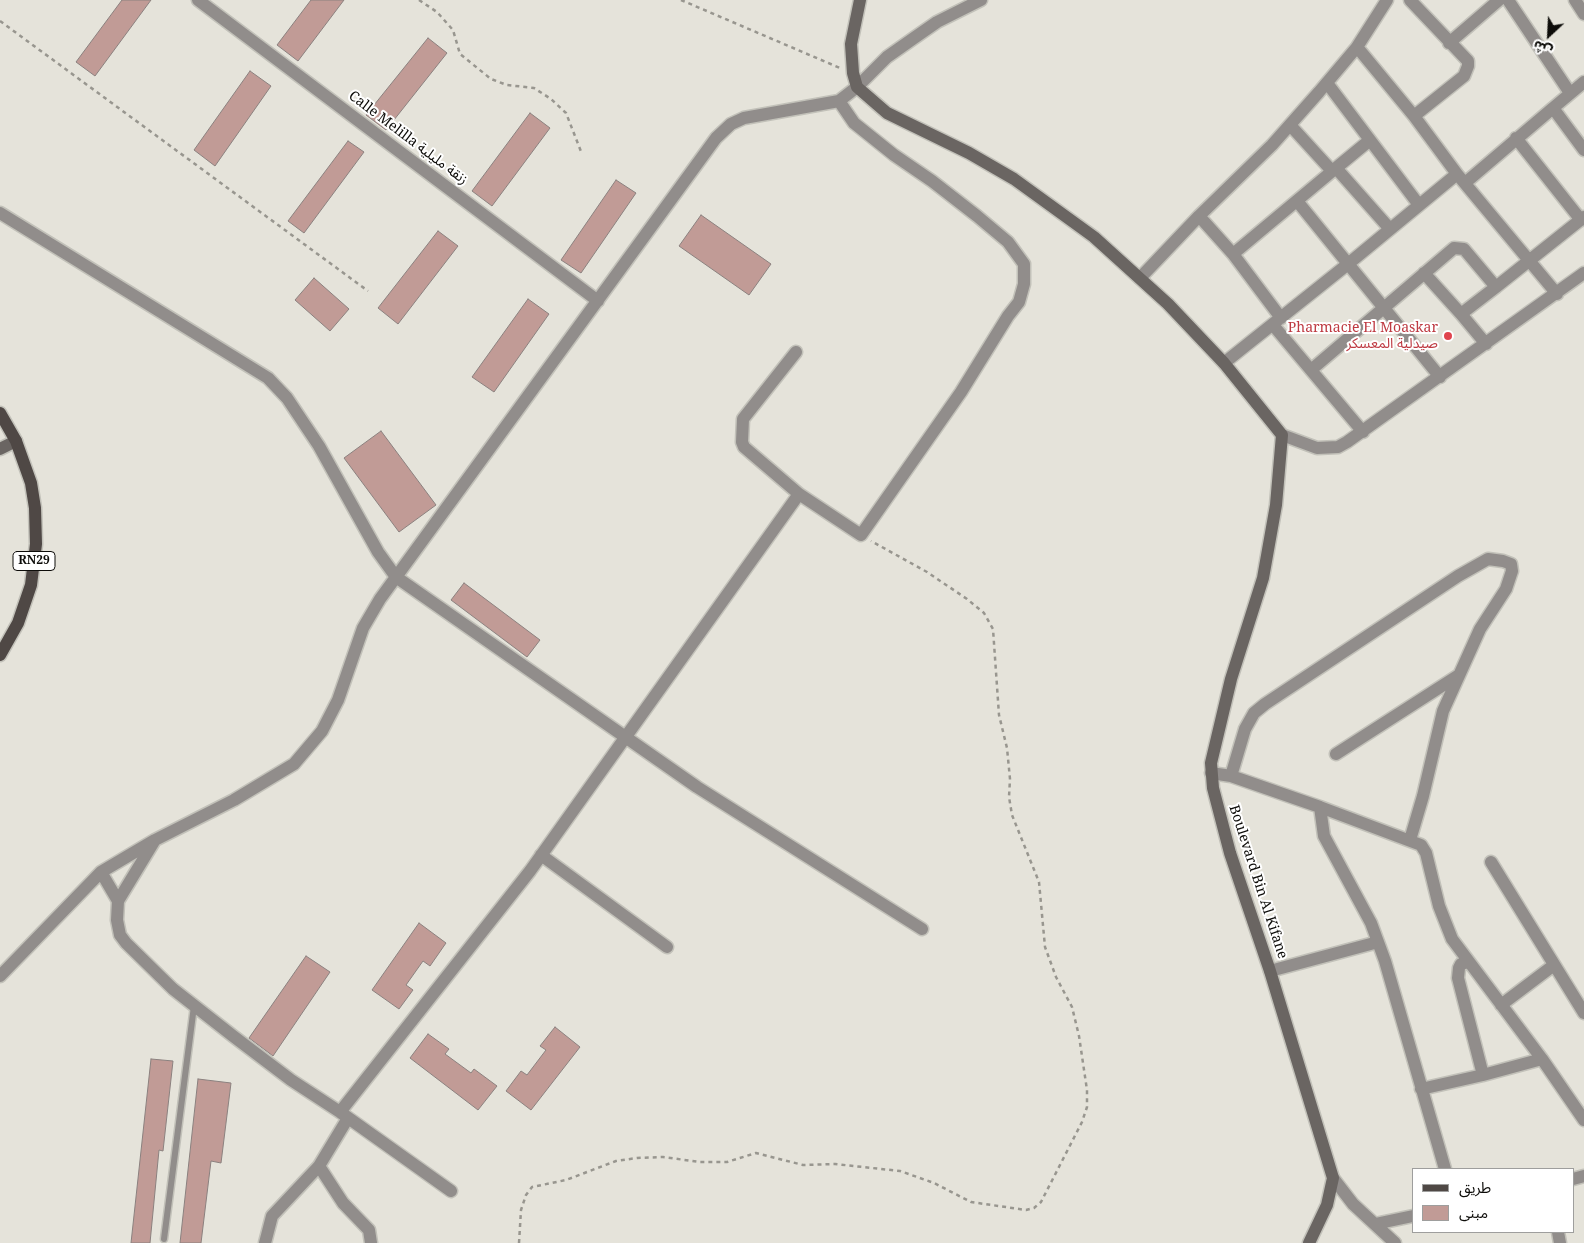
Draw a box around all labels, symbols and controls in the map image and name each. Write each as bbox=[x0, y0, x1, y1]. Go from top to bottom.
north arrow bbox=[1524, 10, 1574, 60]
text: ش bbox=[1530, 36, 1555, 62]
street label: Calle Melilla زنقة مليلية bbox=[345, 88, 471, 188]
place label: Pharmacie El Moaskar صيدلية المعسكر bbox=[1288, 320, 1438, 352]
marker: Pharmacie El Moaskar صيدلية المعسكر bbox=[1442, 330, 1454, 342]
road number: RN29 bbox=[13, 552, 55, 570]
street label: Boulevard Bin Al Kifane bbox=[1225, 803, 1291, 961]
legend bbox=[1412, 1168, 1574, 1233]
text: طريق bbox=[1459, 1177, 1491, 1197]
text: مبنى bbox=[1459, 1202, 1488, 1222]

